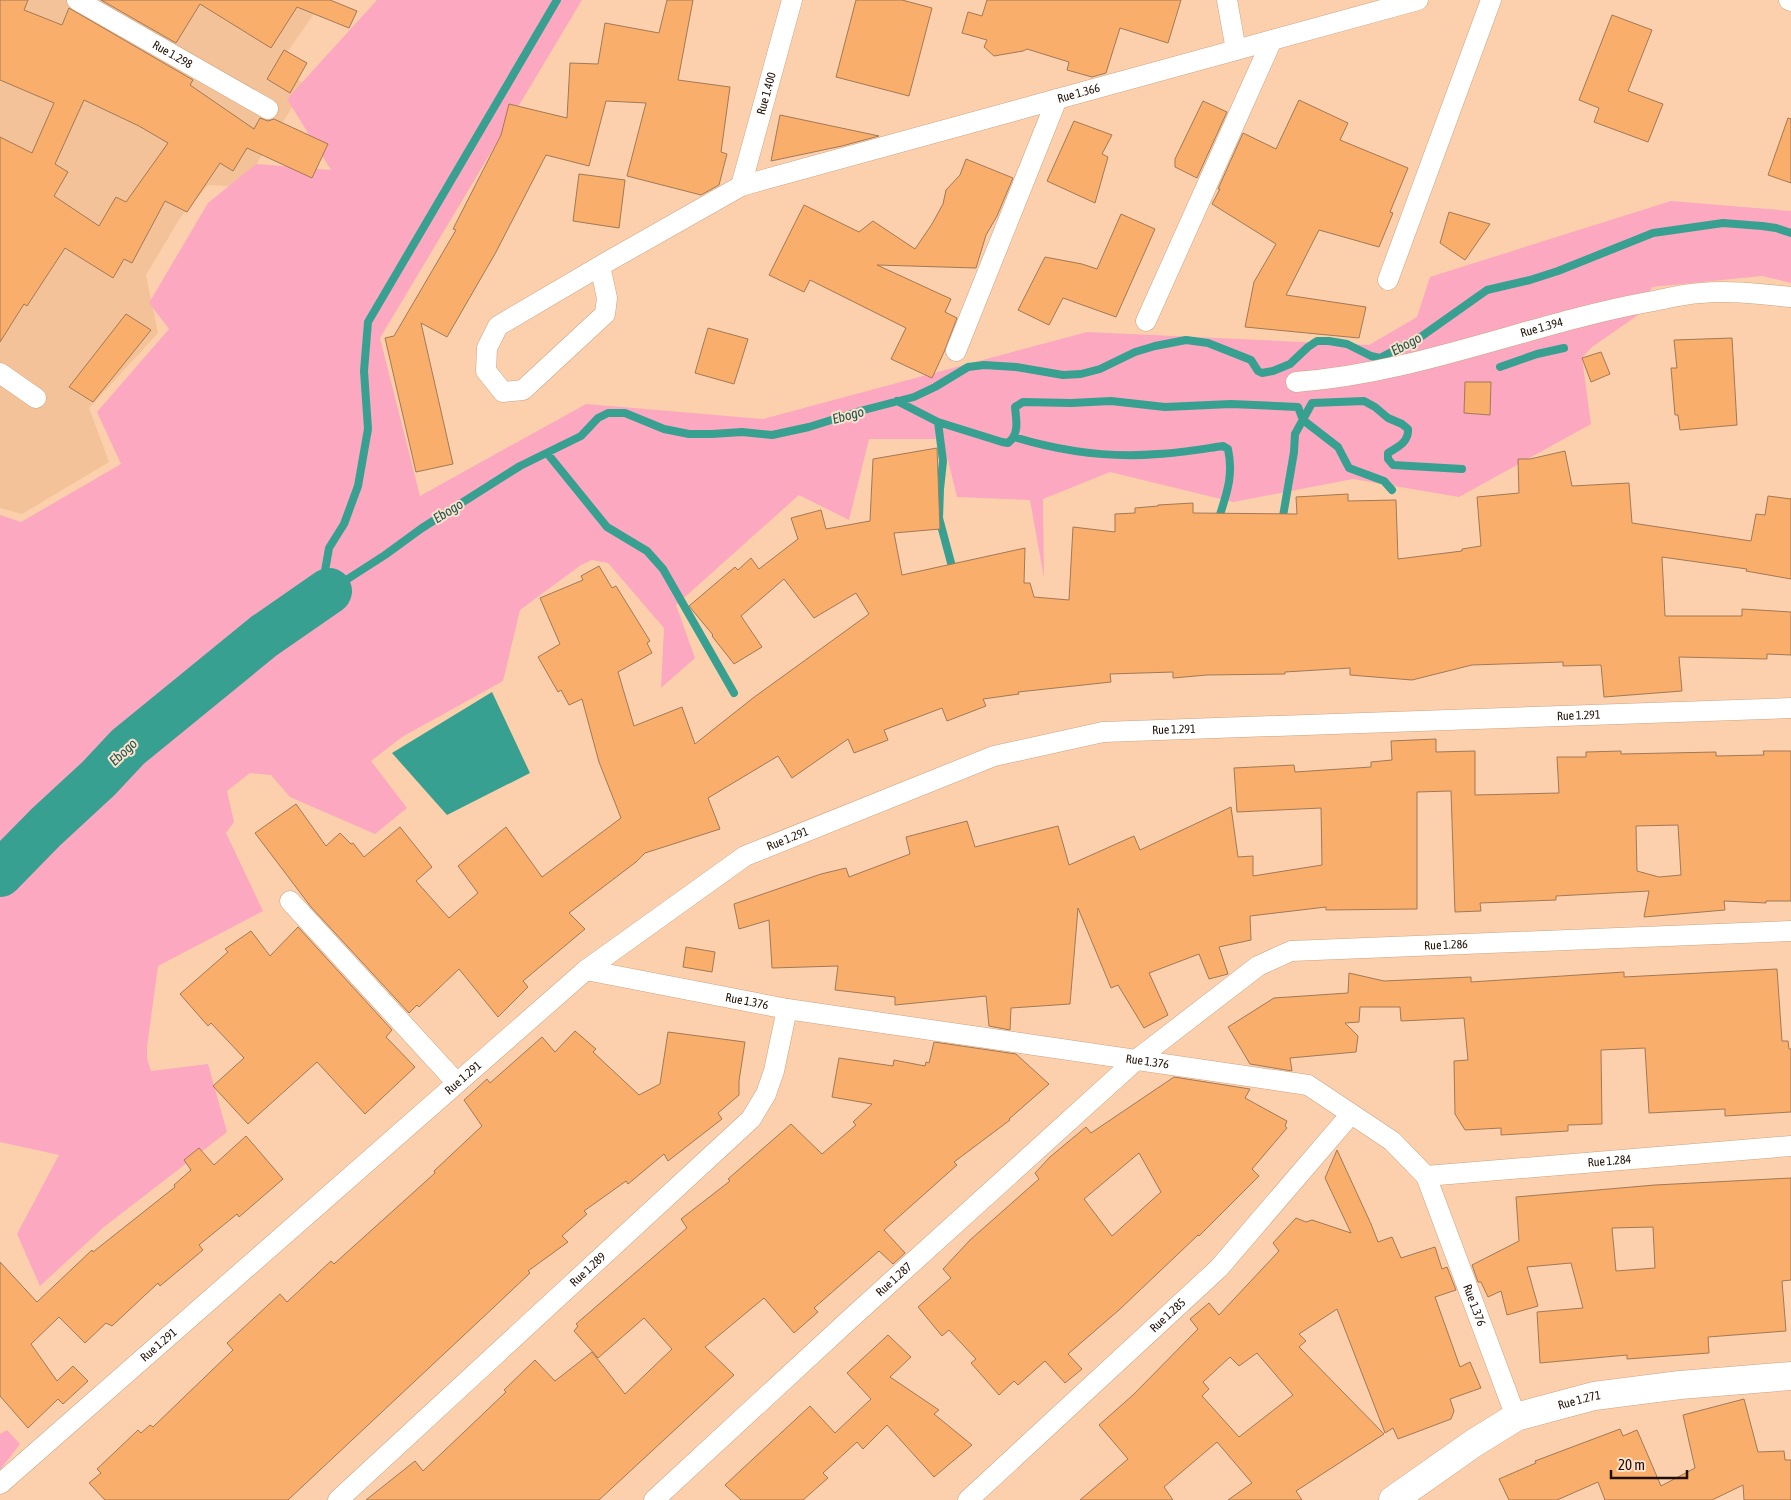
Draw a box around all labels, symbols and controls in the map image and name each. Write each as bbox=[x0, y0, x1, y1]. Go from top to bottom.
street label: Rue 1.298 bbox=[150, 38, 195, 72]
street label: Rue 1.400 bbox=[754, 70, 779, 116]
street label: Rue 1.366 bbox=[1056, 81, 1102, 106]
street label: Rue 1.394 bbox=[1519, 315, 1565, 340]
water label: Ebogo bbox=[1388, 329, 1424, 359]
water label: Ebogo bbox=[830, 403, 866, 427]
water label: Ebogo bbox=[430, 495, 466, 526]
street label: Rue 1.291 bbox=[1557, 708, 1601, 723]
street label: Rue 1.291 bbox=[1152, 722, 1196, 737]
water label: Ebogo bbox=[106, 735, 140, 769]
street label: Rue 1.291 bbox=[765, 824, 811, 854]
street label: Rue 1.286 bbox=[1424, 937, 1468, 953]
street label: Rue 1.376 bbox=[724, 990, 770, 1012]
street label: Rue 1.376 bbox=[1125, 1052, 1170, 1072]
street label: Rue 1.291 bbox=[442, 1058, 484, 1097]
street label: Rue 1.284 bbox=[1587, 1152, 1632, 1170]
street label: Rue 1.289 bbox=[567, 1249, 609, 1289]
street label: Rue 1.287 bbox=[873, 1259, 915, 1299]
street label: Rue 1.376 bbox=[1460, 1282, 1489, 1328]
street label: Rue 1.285 bbox=[1147, 1295, 1189, 1335]
street label: Rue 1.291 bbox=[138, 1325, 180, 1365]
street label: Rue 1.271 bbox=[1556, 1388, 1602, 1412]
scale bar bbox=[1611, 1448, 1687, 1480]
text: 20 m bbox=[1618, 1456, 1645, 1473]

